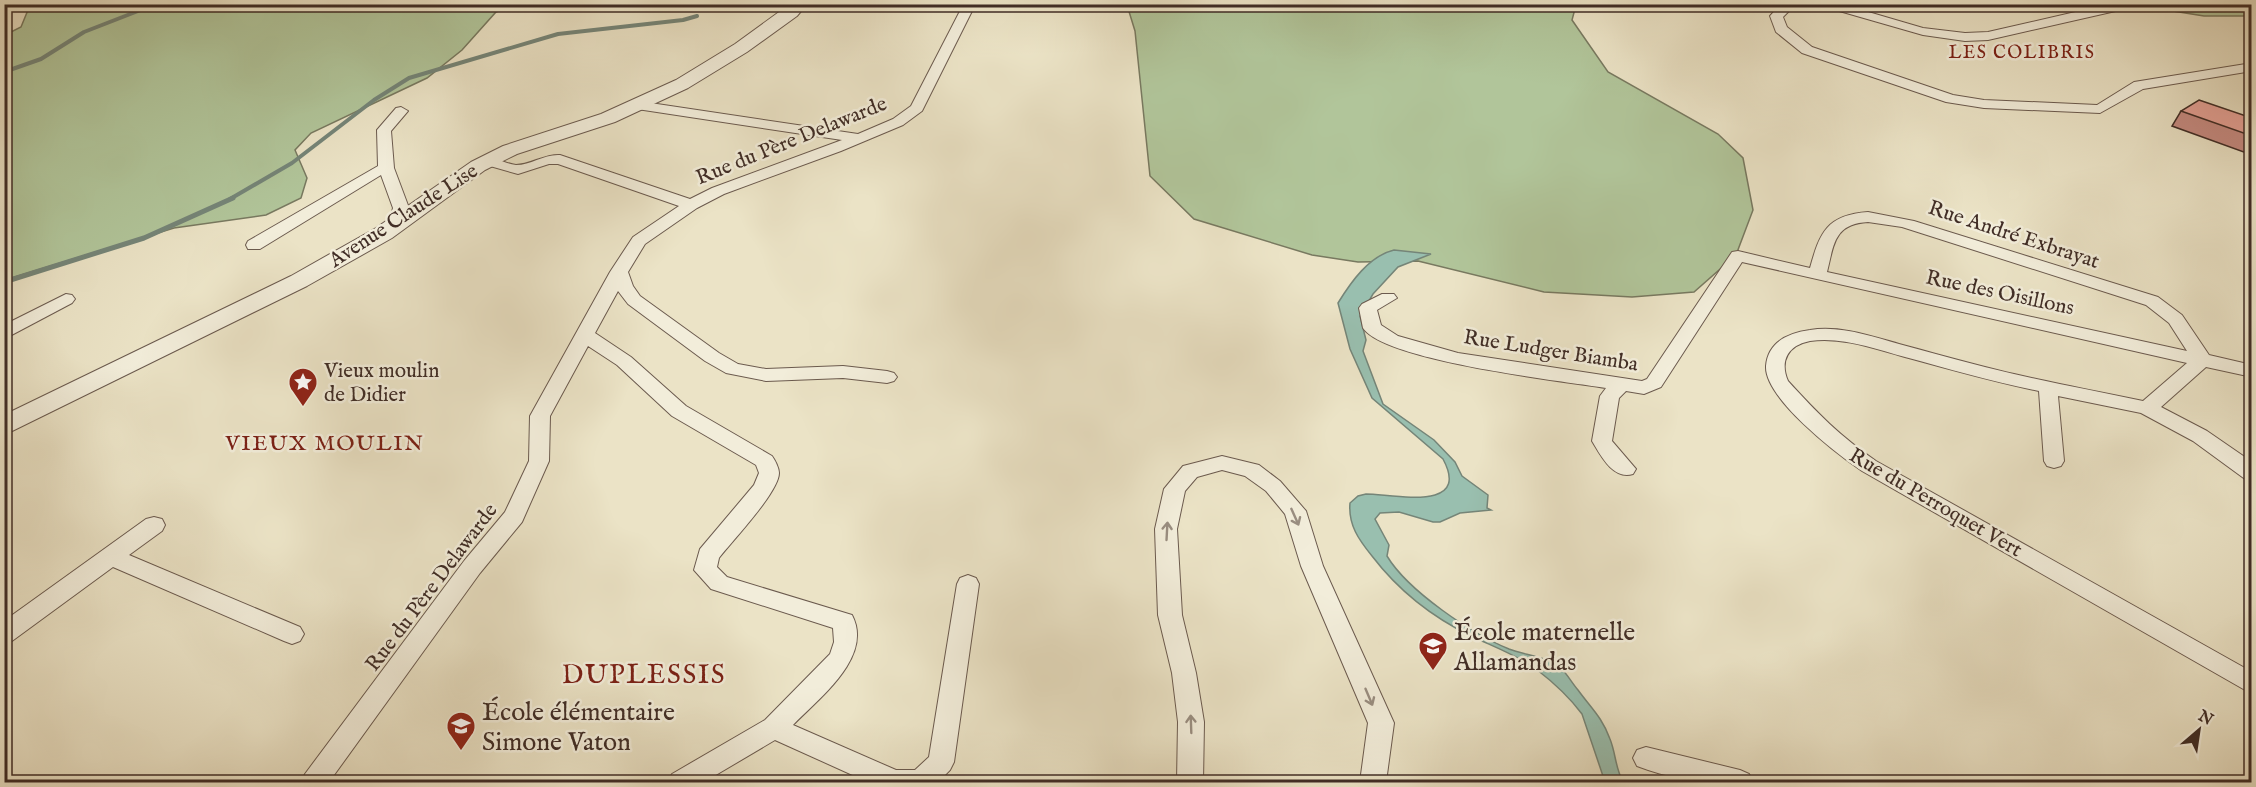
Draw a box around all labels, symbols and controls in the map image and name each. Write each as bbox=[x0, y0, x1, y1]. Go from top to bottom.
district label: LES COLIBRIS bbox=[1949, 42, 2095, 65]
street label: Rue du Père Delawarde bbox=[692, 91, 891, 192]
street label: Avenue Claude Lise bbox=[323, 158, 484, 275]
street label: Rue André Exbrayat bbox=[1925, 195, 2103, 276]
street label: Rue des Oisillons bbox=[1923, 265, 2076, 322]
street label: Rue Ludger Biamba bbox=[1462, 324, 1641, 379]
place label: Vieux moulin de Didier bbox=[323, 358, 439, 409]
place icon: Vieux moulin de Didier bbox=[287, 366, 319, 408]
district label: VIEUX MOULIN bbox=[224, 430, 425, 458]
street label: Rue du Perroquet Vert bbox=[1844, 443, 2027, 564]
street label: Rue du Père Delawarde bbox=[360, 498, 504, 677]
one-way arrow bbox=[1290, 507, 1302, 525]
one-way arrow bbox=[1162, 522, 1173, 542]
place label: École maternelle Allamandas bbox=[1453, 616, 1635, 679]
school or university icon: École maternelle Allamandas bbox=[1417, 630, 1449, 672]
district label: DUPLESSIS bbox=[562, 659, 726, 693]
one-way arrow bbox=[1365, 688, 1376, 706]
place label: École élémentaire Simone Vaton bbox=[482, 696, 675, 759]
north arrow bbox=[2169, 700, 2229, 760]
text: N bbox=[2194, 706, 2216, 731]
school or university icon: École élémentaire Simone Vaton bbox=[445, 710, 477, 752]
one-way arrow bbox=[1185, 715, 1196, 735]

